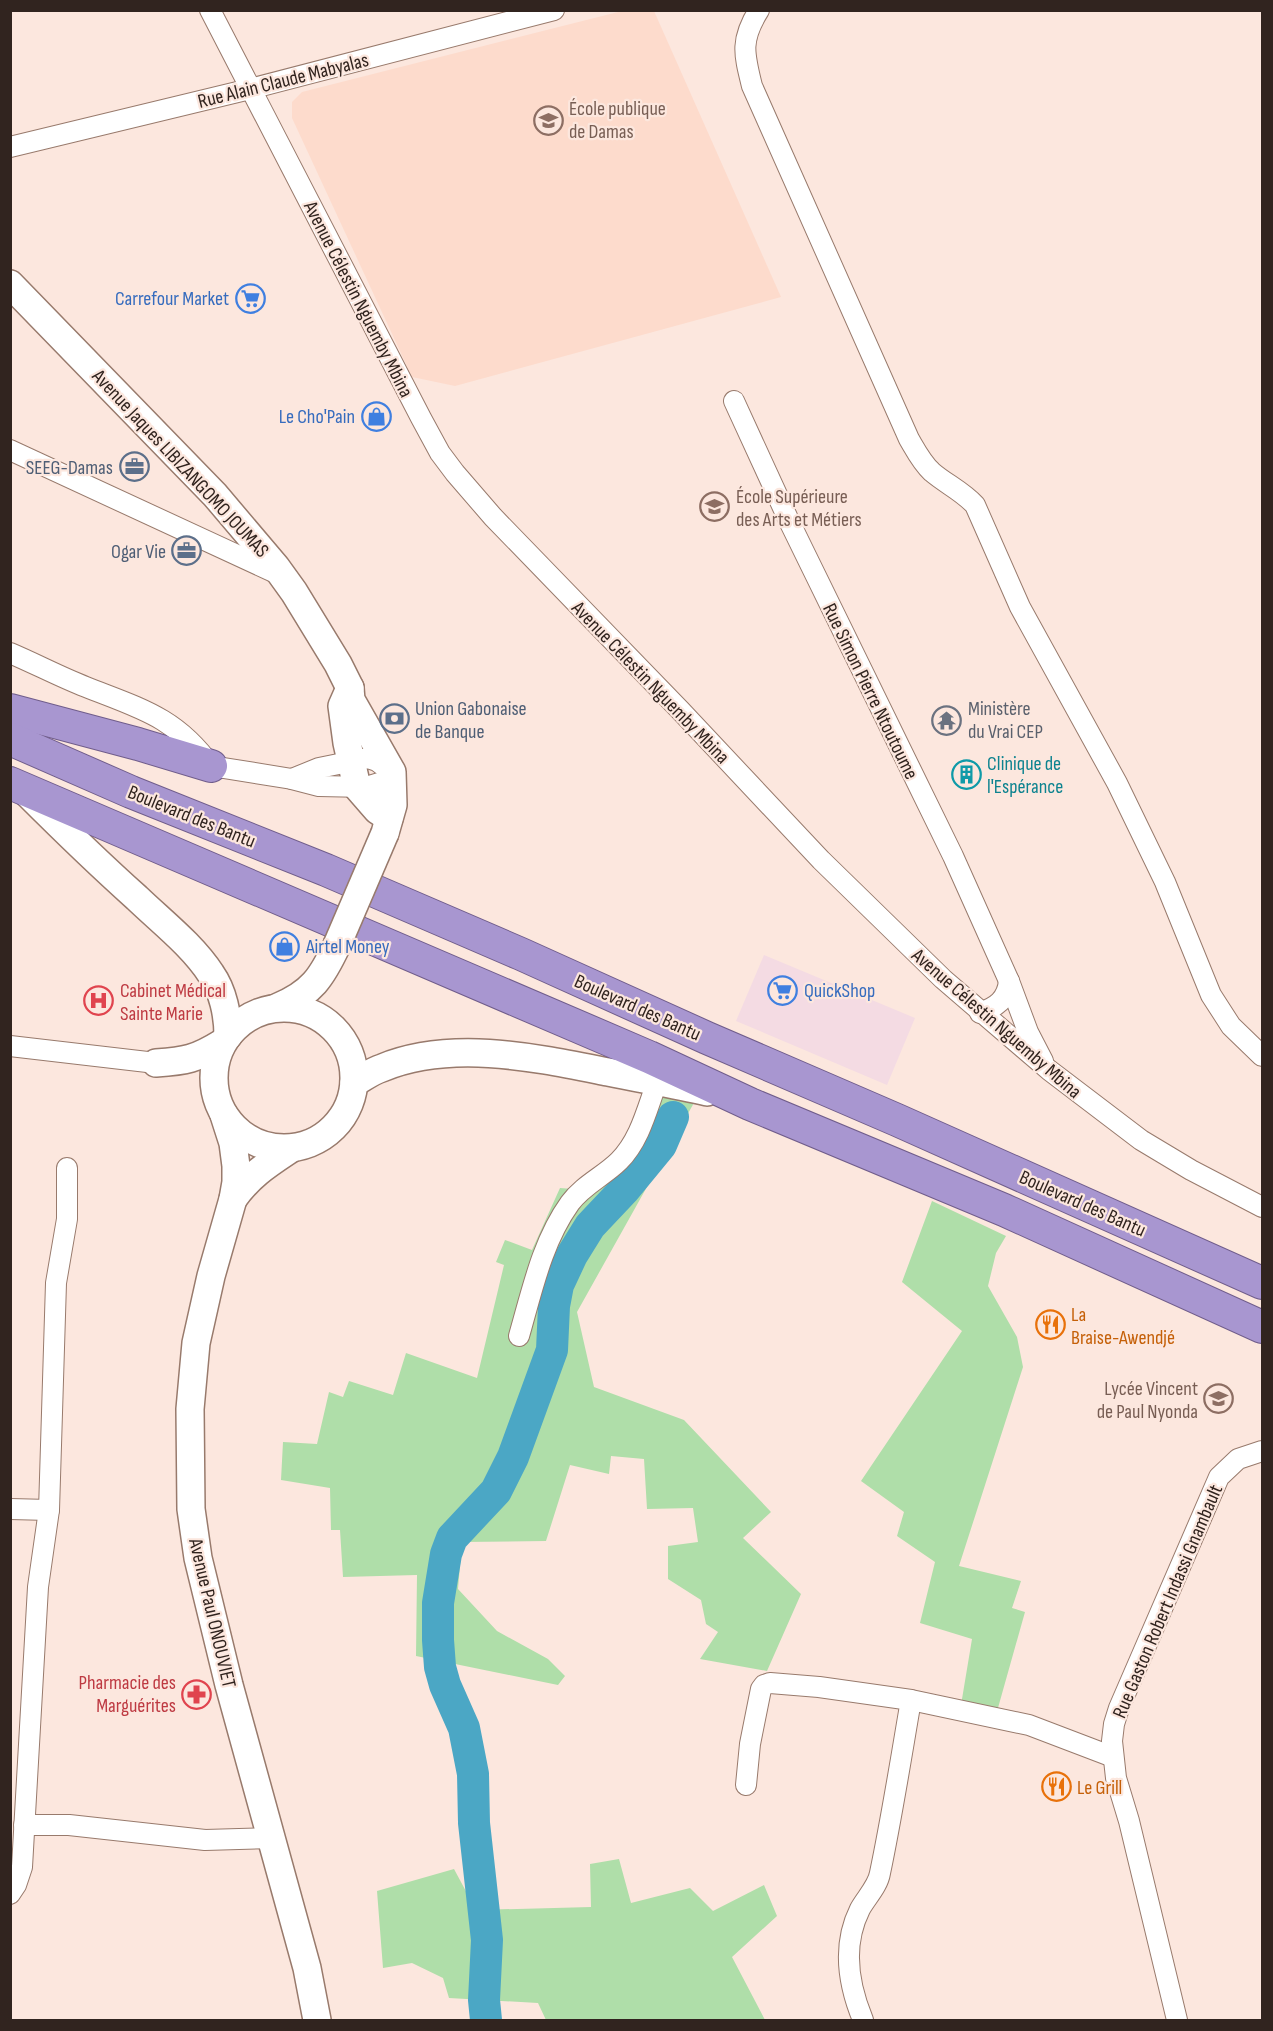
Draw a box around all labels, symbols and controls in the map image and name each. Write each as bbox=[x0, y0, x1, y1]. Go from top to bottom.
street label: Rue Alain Claude Mabyalas bbox=[195, 48, 371, 114]
place label: École publique de Damas bbox=[569, 97, 666, 144]
school or university icon: École publique de Damas bbox=[532, 104, 564, 136]
street label: Avenue Célestin Nguemby Mbina bbox=[298, 197, 418, 401]
supermarket icon: Carrefour Market bbox=[234, 282, 266, 314]
place label: Carrefour Market bbox=[115, 287, 229, 311]
street label: Avenue Jaques LIBIZANGOMO JOUMAS bbox=[86, 364, 274, 563]
shop icon: Le Cho'Pain bbox=[360, 400, 392, 432]
place label: Le Cho'Pain bbox=[279, 405, 355, 429]
office icon: SEEG-Damas bbox=[118, 451, 150, 483]
place label: SEEG-Damas bbox=[26, 456, 113, 480]
place label: École Supérieure des Arts et Métiers bbox=[736, 485, 862, 532]
school or university icon: École Supérieure des Arts et Métiers bbox=[699, 491, 731, 523]
office icon: Ogar Vie bbox=[171, 535, 203, 567]
place label: Ogar Vie bbox=[111, 540, 166, 564]
street label: Avenue Célestin Nguemby Mbina bbox=[566, 596, 734, 769]
street label: Rue Simon Pierre Ntoutoume bbox=[817, 600, 923, 783]
place label: Union Gabonaise de Banque bbox=[415, 697, 527, 744]
place label: Ministère du Vrai CEP bbox=[968, 697, 1043, 744]
bank icon: Union Gabonaise de Banque bbox=[378, 703, 410, 735]
temple icon: Ministère du Vrai CEP bbox=[931, 704, 963, 736]
place label: Clinique de l'Espérance bbox=[987, 752, 1063, 799]
building icon: Clinique de l'Espérance bbox=[950, 759, 982, 791]
street label: Boulevard des Bantu bbox=[124, 780, 259, 853]
shop icon: Airtel Money bbox=[269, 930, 301, 962]
place label: Airtel Money bbox=[305, 935, 390, 959]
street label: Avenue Célestin Nguemby Mbina bbox=[906, 943, 1086, 1104]
street label: Boulevard des Bantu bbox=[571, 969, 705, 1046]
supermarket icon: QuickShop bbox=[767, 974, 799, 1006]
place label: Cabinet Médical Sainte Marie bbox=[120, 979, 226, 1026]
place label: QuickShop bbox=[804, 979, 875, 1003]
hospital icon: Cabinet Médical Sainte Marie bbox=[83, 985, 115, 1017]
street label: Boulevard des Bantu bbox=[1016, 1165, 1150, 1242]
place label: La Braise-Awendjé bbox=[1071, 1303, 1175, 1350]
restaurant icon: La Braise-Awendjé bbox=[1034, 1309, 1066, 1341]
place label: Lycée Vincent de Paul Nyonda bbox=[1097, 1377, 1198, 1424]
school or university icon: Lycée Vincent de Paul Nyonda bbox=[1203, 1383, 1235, 1415]
street label: Rue Gaston Robert Indassi Gnambault bbox=[1108, 1481, 1228, 1722]
street label: Avenue Paul ONOUVIET bbox=[183, 1535, 241, 1690]
place label: Pharmacie des Marguérites bbox=[79, 1671, 176, 1718]
pharmacy icon: Pharmacie des Marguérites bbox=[181, 1678, 213, 1710]
restaurant icon: Le Grill bbox=[1040, 1771, 1072, 1803]
place label: Le Grill bbox=[1077, 1776, 1122, 1800]

